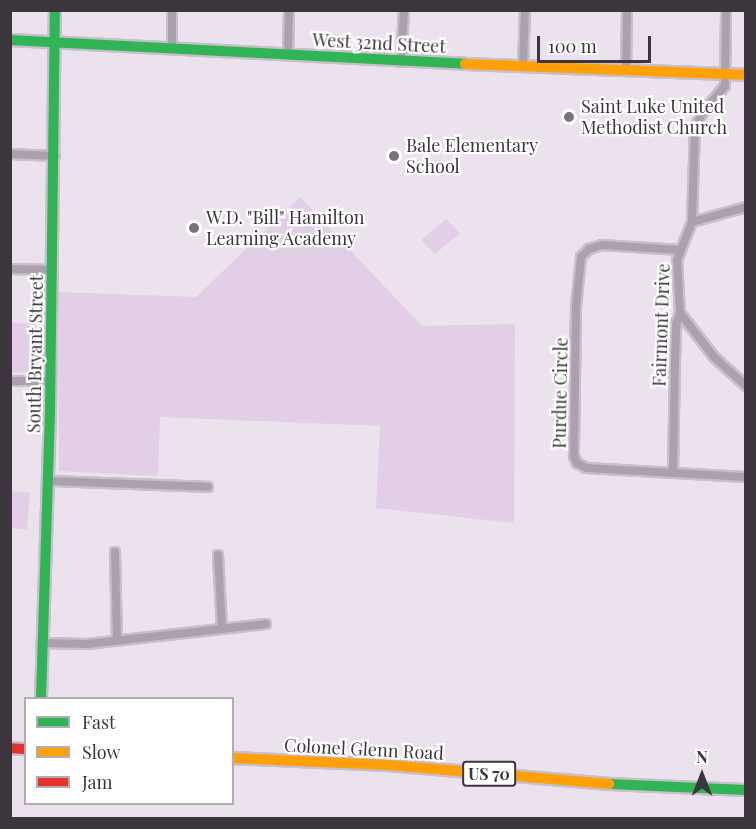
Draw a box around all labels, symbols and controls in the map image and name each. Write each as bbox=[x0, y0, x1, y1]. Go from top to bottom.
scale bar bbox=[540, 24, 654, 62]
street label: West 32nd Street bbox=[312, 29, 446, 57]
text: 100 m bbox=[548, 34, 597, 58]
place label: Saint Luke United Methodist Church bbox=[581, 96, 727, 138]
marker: Saint Luke United Methodist Church bbox=[562, 110, 576, 124]
place label: Bale Elementary School bbox=[406, 135, 538, 178]
marker: Bale Elementary School bbox=[387, 149, 401, 163]
place label: W.D. "Bill" Hamilton Learning Academy bbox=[206, 207, 365, 250]
marker: W.D. "Bill" Hamilton Learning Academy bbox=[187, 221, 201, 235]
street label: Fairmont Drive bbox=[648, 263, 674, 387]
street label: South Bryant Street bbox=[23, 275, 47, 433]
street label: Purdue Circle bbox=[548, 337, 572, 449]
legend bbox=[24, 697, 234, 805]
text: Fast bbox=[82, 710, 115, 734]
street label: Colonel Glenn Road bbox=[284, 734, 444, 764]
text: Slow bbox=[82, 740, 120, 764]
north arrow bbox=[672, 745, 732, 805]
text: N bbox=[696, 746, 708, 767]
road number: US 70 bbox=[462, 761, 516, 787]
text: Jam bbox=[82, 770, 112, 794]

